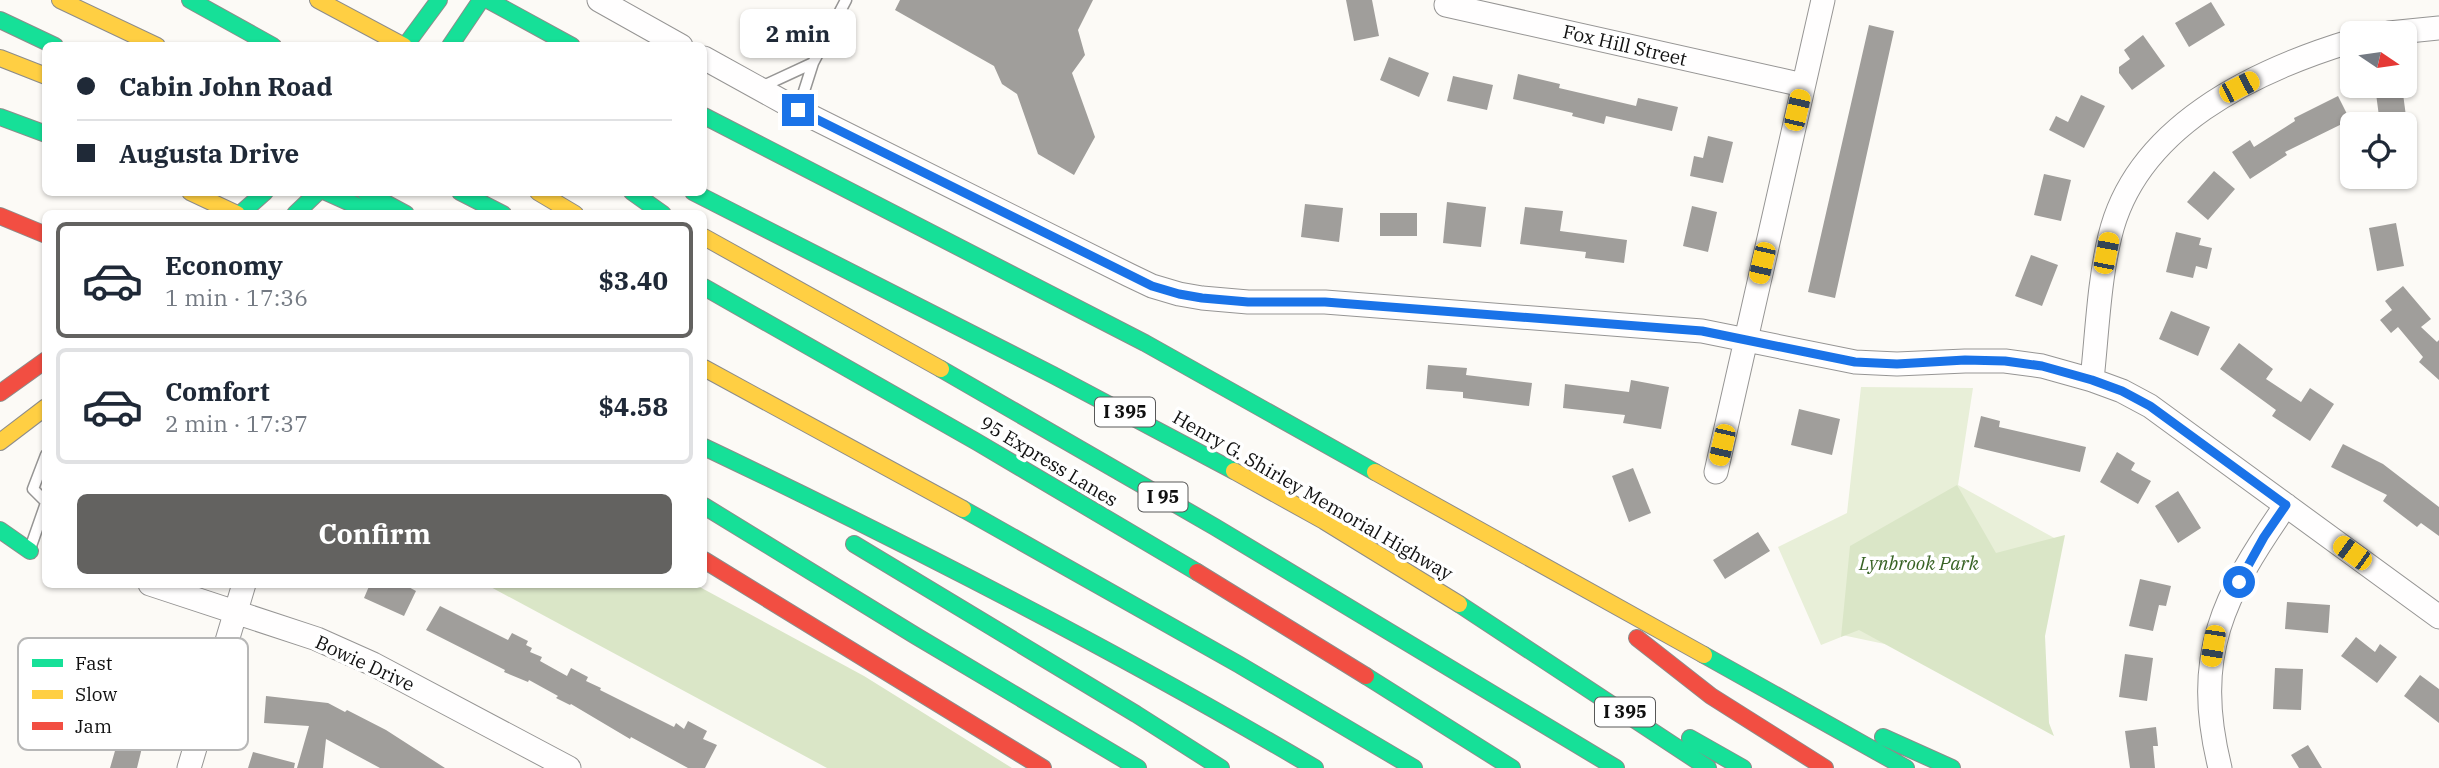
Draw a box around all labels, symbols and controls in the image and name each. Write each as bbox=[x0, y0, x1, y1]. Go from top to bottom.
callout: 2 min bbox=[740, 8, 856, 57]
text: 2 min bbox=[766, 18, 830, 48]
street label: Fox Hill Street bbox=[1561, 19, 1690, 71]
north arrow bbox=[2340, 21, 2417, 98]
map controls bbox=[2340, 21, 2417, 189]
car bbox=[2216, 68, 2263, 106]
text: Cabin John Road bbox=[119, 69, 333, 103]
car bbox=[1783, 87, 1812, 133]
route end bbox=[782, 94, 814, 126]
button: locate bbox=[2340, 112, 2417, 189]
text: Augusta Drive bbox=[119, 136, 299, 170]
car bbox=[2092, 230, 2121, 276]
car bbox=[1748, 240, 1777, 286]
text: Economy bbox=[165, 248, 283, 282]
icon: car bbox=[81, 249, 144, 312]
text: $3.40 bbox=[598, 263, 668, 297]
text: 1 min · 17:36 bbox=[165, 282, 308, 312]
text: Comfort bbox=[165, 374, 270, 408]
icon: car bbox=[81, 375, 144, 438]
text: $4.58 bbox=[598, 389, 668, 423]
road number: I 395 bbox=[1095, 398, 1155, 426]
street label: Henry G. Shirley Memorial Highway bbox=[1169, 405, 1458, 586]
text: 2 min · 17:37 bbox=[165, 408, 308, 438]
street label: 95 Express Lanes bbox=[976, 410, 1122, 512]
car bbox=[1708, 422, 1737, 468]
road number: I 95 bbox=[1138, 482, 1188, 512]
button: Confirm bbox=[77, 494, 672, 574]
car bbox=[2329, 532, 2376, 574]
park label: Lynbrook Park bbox=[1858, 551, 1980, 575]
route start bbox=[2223, 566, 2255, 598]
car bbox=[2200, 624, 2227, 668]
street label: Bowie Drive bbox=[312, 630, 418, 696]
legend bbox=[18, 638, 248, 750]
text: Fast bbox=[75, 651, 113, 675]
text: Slow bbox=[75, 682, 117, 706]
road number: I 395 bbox=[1595, 698, 1655, 726]
text: Jam bbox=[75, 714, 112, 738]

